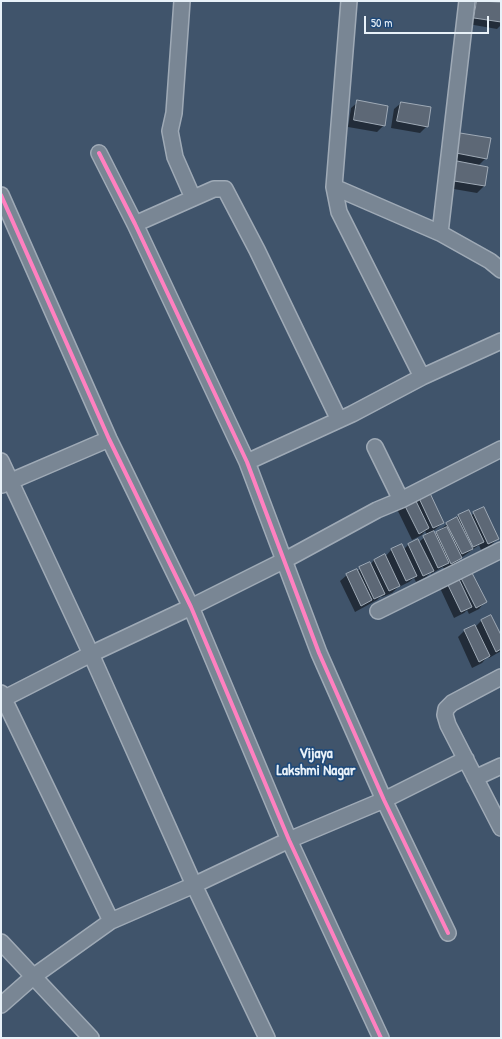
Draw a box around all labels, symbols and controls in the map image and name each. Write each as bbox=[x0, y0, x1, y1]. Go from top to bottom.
scale bar bbox=[366, 8, 491, 34]
text: 50 m bbox=[371, 14, 392, 31]
district label: Vijaya Lakshmi Nagar bbox=[277, 745, 355, 780]

